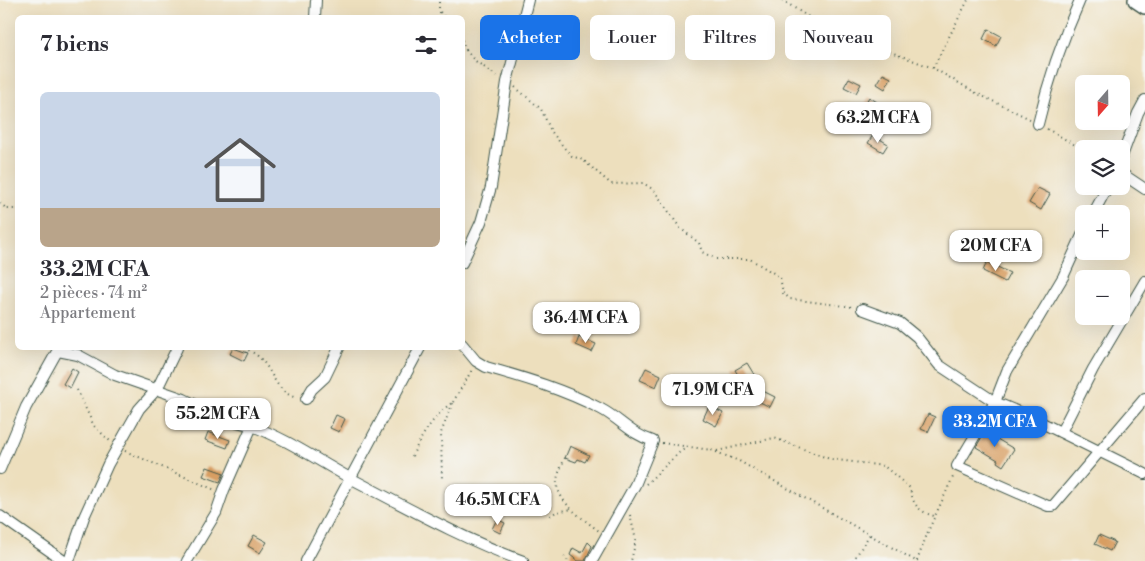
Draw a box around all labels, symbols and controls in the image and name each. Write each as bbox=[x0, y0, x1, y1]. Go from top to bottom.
chip: Acheter bbox=[480, 15, 580, 60]
chip: Louer bbox=[590, 15, 675, 60]
chip: Filtres bbox=[685, 15, 775, 60]
chip: Nouveau bbox=[785, 15, 891, 60]
icon: filters bbox=[412, 31, 440, 59]
text: 7 biens bbox=[40, 32, 109, 58]
north arrow bbox=[1075, 75, 1130, 130]
map controls bbox=[1075, 75, 1130, 325]
pin: 63.2M CFA bbox=[821, 102, 935, 144]
text: 63.2M CFA bbox=[836, 108, 920, 128]
icon: home bbox=[195, 125, 285, 215]
button: layers bbox=[1075, 140, 1130, 195]
button: + bbox=[1075, 205, 1130, 260]
pin: 20M CFA bbox=[950, 230, 1042, 272]
text: 20M CFA bbox=[960, 236, 1032, 256]
text: 33.2M CFA bbox=[40, 257, 150, 283]
button: − bbox=[1075, 270, 1130, 325]
text: 2 pièces · 74 m² bbox=[40, 283, 147, 303]
pin: 36.4M CFA bbox=[529, 302, 643, 344]
text: Appartement bbox=[40, 303, 136, 323]
text: 36.4M CFA bbox=[544, 308, 628, 328]
pin: 71.9M CFA bbox=[656, 374, 770, 416]
text: 71.9M CFA bbox=[672, 380, 754, 400]
pin: 55.2M CFA bbox=[161, 398, 275, 440]
text: 55.2M CFA bbox=[176, 404, 260, 424]
pin: 33.2M CFA bbox=[938, 406, 1052, 448]
text: 33.2M CFA bbox=[953, 412, 1037, 432]
pin: 46.5M CFA bbox=[441, 484, 555, 526]
text: 46.5M CFA bbox=[456, 490, 540, 510]

